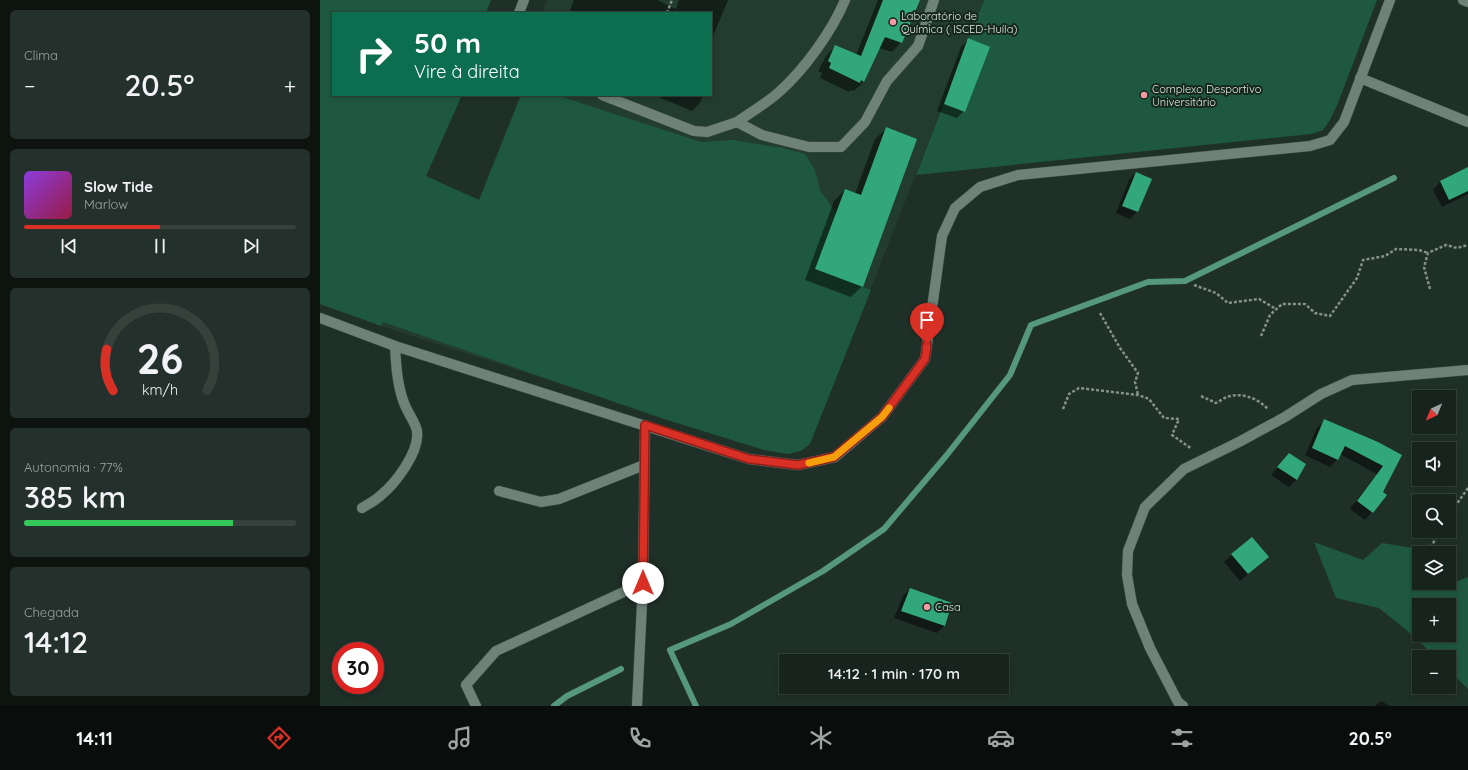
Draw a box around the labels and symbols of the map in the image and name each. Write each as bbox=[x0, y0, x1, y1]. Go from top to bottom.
place label: Laboratório de Química ( ISCED-Huíla) bbox=[901, 9, 1017, 36]
marker: Laboratório de Química ( ISCED-Huíla) bbox=[888, 17, 898, 27]
place label: Complexo Desportivo Universitário bbox=[1152, 82, 1262, 109]
marker: Complexo Desportivo Universitário bbox=[1139, 90, 1149, 100]
pin bbox=[910, 303, 944, 344]
north arrow bbox=[1412, 390, 1456, 434]
position arrow bbox=[622, 562, 664, 604]
place label: Casa bbox=[935, 600, 961, 614]
marker: Casa bbox=[922, 602, 932, 612]
speed limit sign: 30 bbox=[332, 642, 384, 694]

